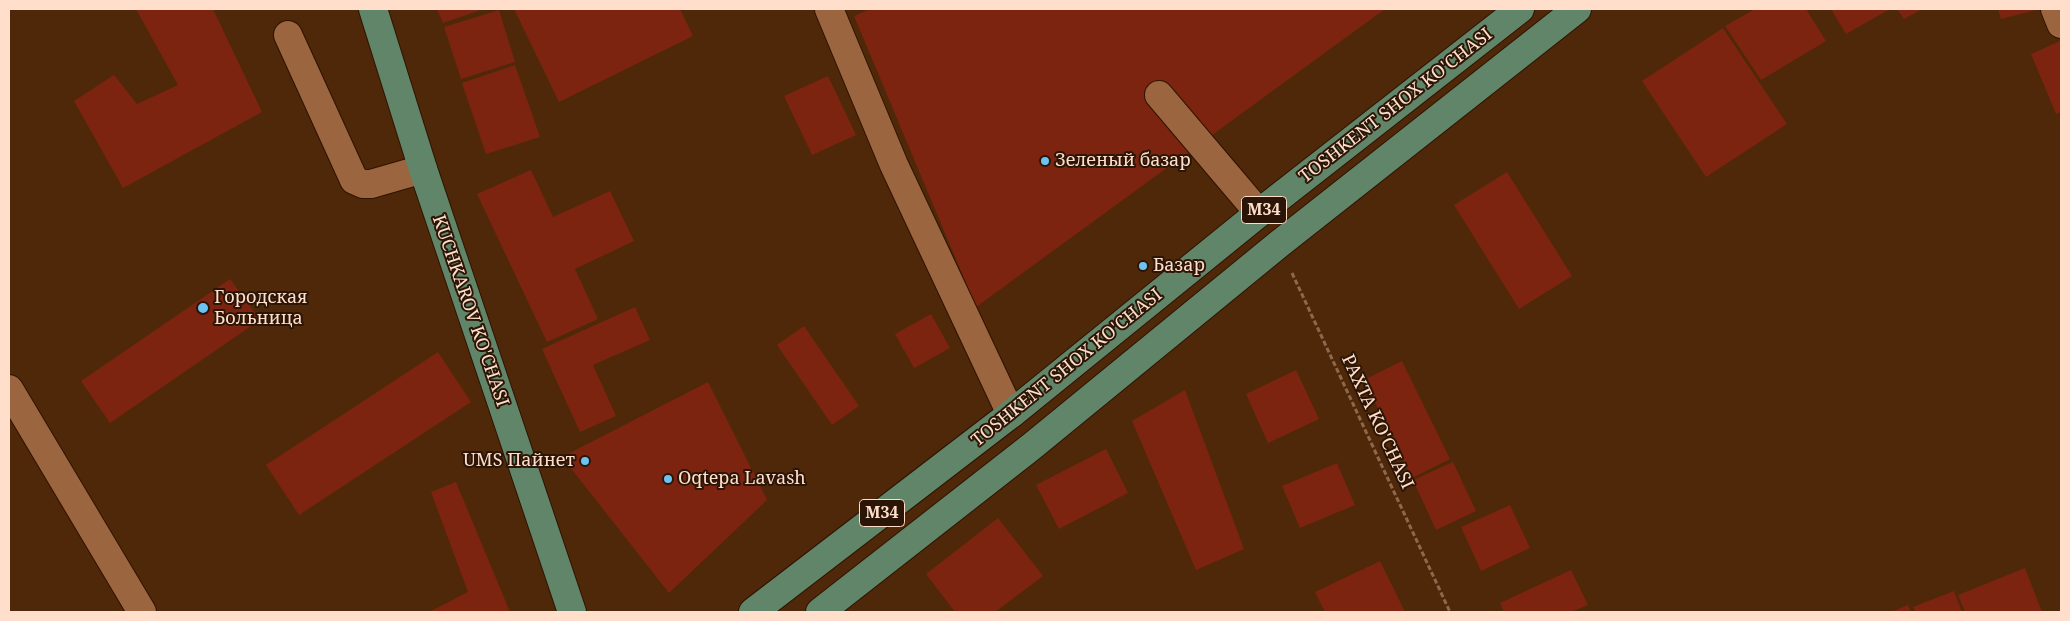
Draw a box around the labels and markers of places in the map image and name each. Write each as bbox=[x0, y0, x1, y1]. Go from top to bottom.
place label: Зеленый базар bbox=[1055, 150, 1191, 172]
marker: Зеленый базар bbox=[1039, 155, 1051, 167]
place label: Базар bbox=[1153, 255, 1205, 277]
marker: Базар bbox=[1137, 260, 1149, 272]
place label: Городская Больница bbox=[214, 287, 308, 330]
marker: Городская Больница bbox=[196, 301, 210, 315]
place label: UMS Пайнет bbox=[463, 450, 575, 472]
marker: UMS Пайнет bbox=[579, 455, 591, 467]
place label: Oqtepa Lavash bbox=[678, 468, 806, 490]
marker: Oqtepa Lavash bbox=[662, 473, 674, 485]

